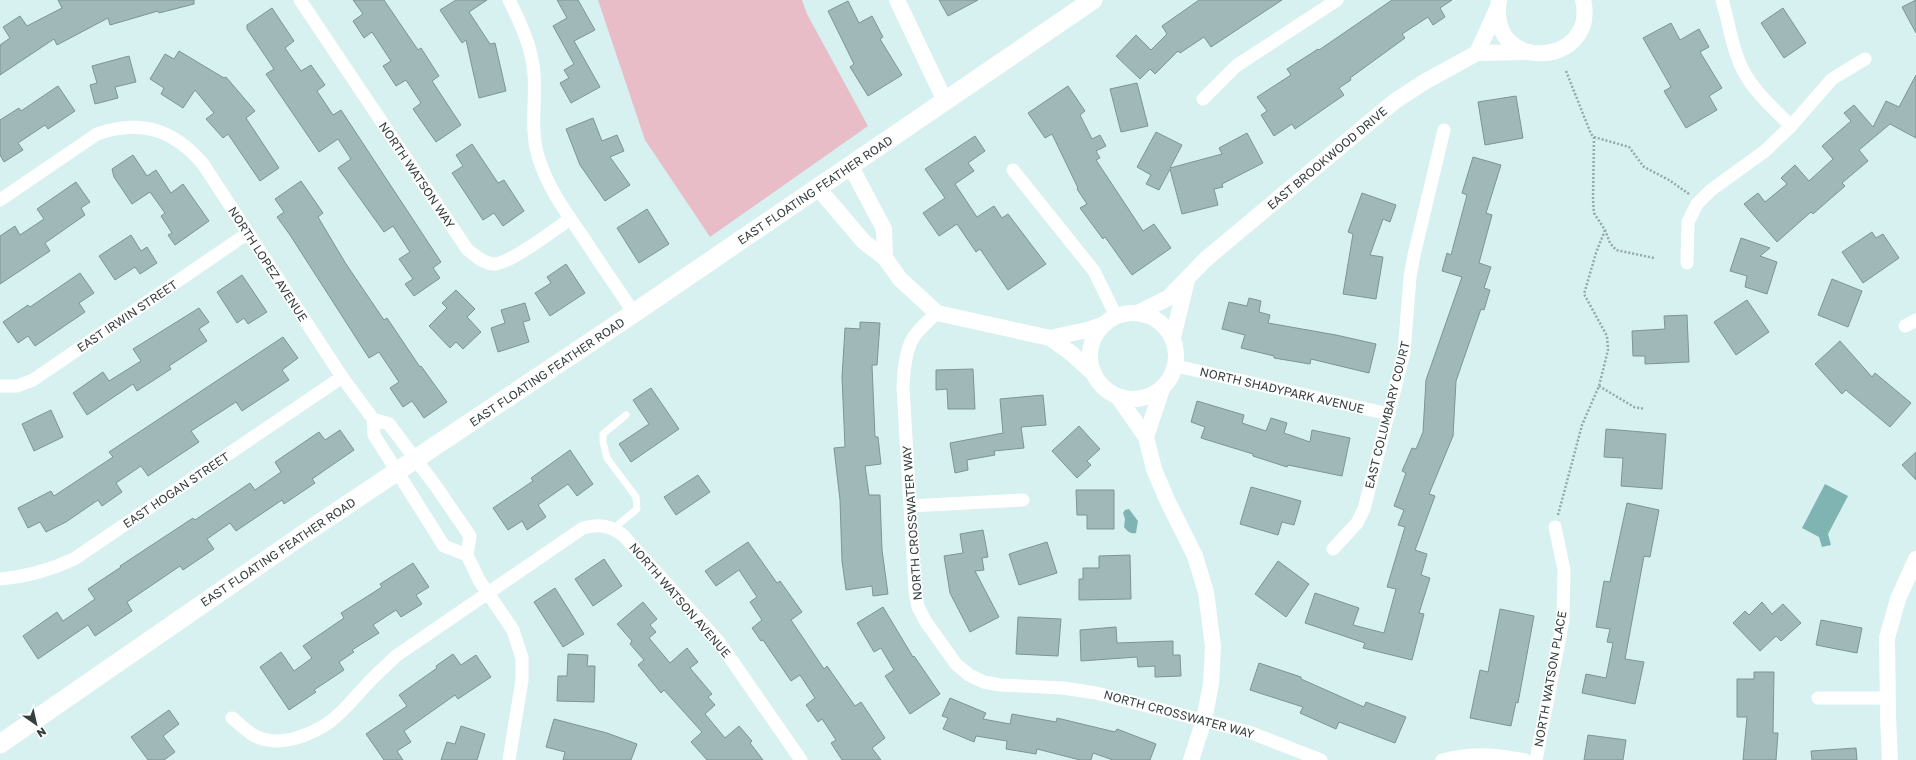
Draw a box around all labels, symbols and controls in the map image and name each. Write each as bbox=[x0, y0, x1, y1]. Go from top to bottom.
street label: EAST BROOKWOOD DRIVE bbox=[1264, 103, 1390, 213]
street label: NORTH WATSON WAY bbox=[376, 119, 458, 231]
street label: EAST FLOATING FEATHER ROAD bbox=[735, 132, 895, 248]
street label: NORTH LOPEZ AVENUE bbox=[225, 204, 311, 324]
street label: EAST IRWIN STREET bbox=[74, 276, 181, 355]
street label: EAST FLOATING FEATHER ROAD bbox=[467, 314, 627, 430]
street label: EAST COLUMBARY COURT bbox=[1361, 339, 1413, 490]
street label: NORTH SHADYPARK AVENUE bbox=[1198, 364, 1366, 416]
street label: NORTH CROSSWATER WAY bbox=[899, 445, 925, 601]
street label: EAST HOGAN STREET bbox=[120, 449, 232, 531]
street label: EAST FLOATING FEATHER ROAD bbox=[198, 494, 358, 610]
street label: NORTH WATSON AVENUE bbox=[626, 540, 734, 660]
street label: NORTH WATSON PLACE bbox=[1531, 610, 1569, 748]
street label: NORTH CROSSWATER WAY bbox=[1102, 687, 1256, 741]
north arrow bbox=[16, 704, 56, 744]
text: N bbox=[35, 725, 49, 740]

